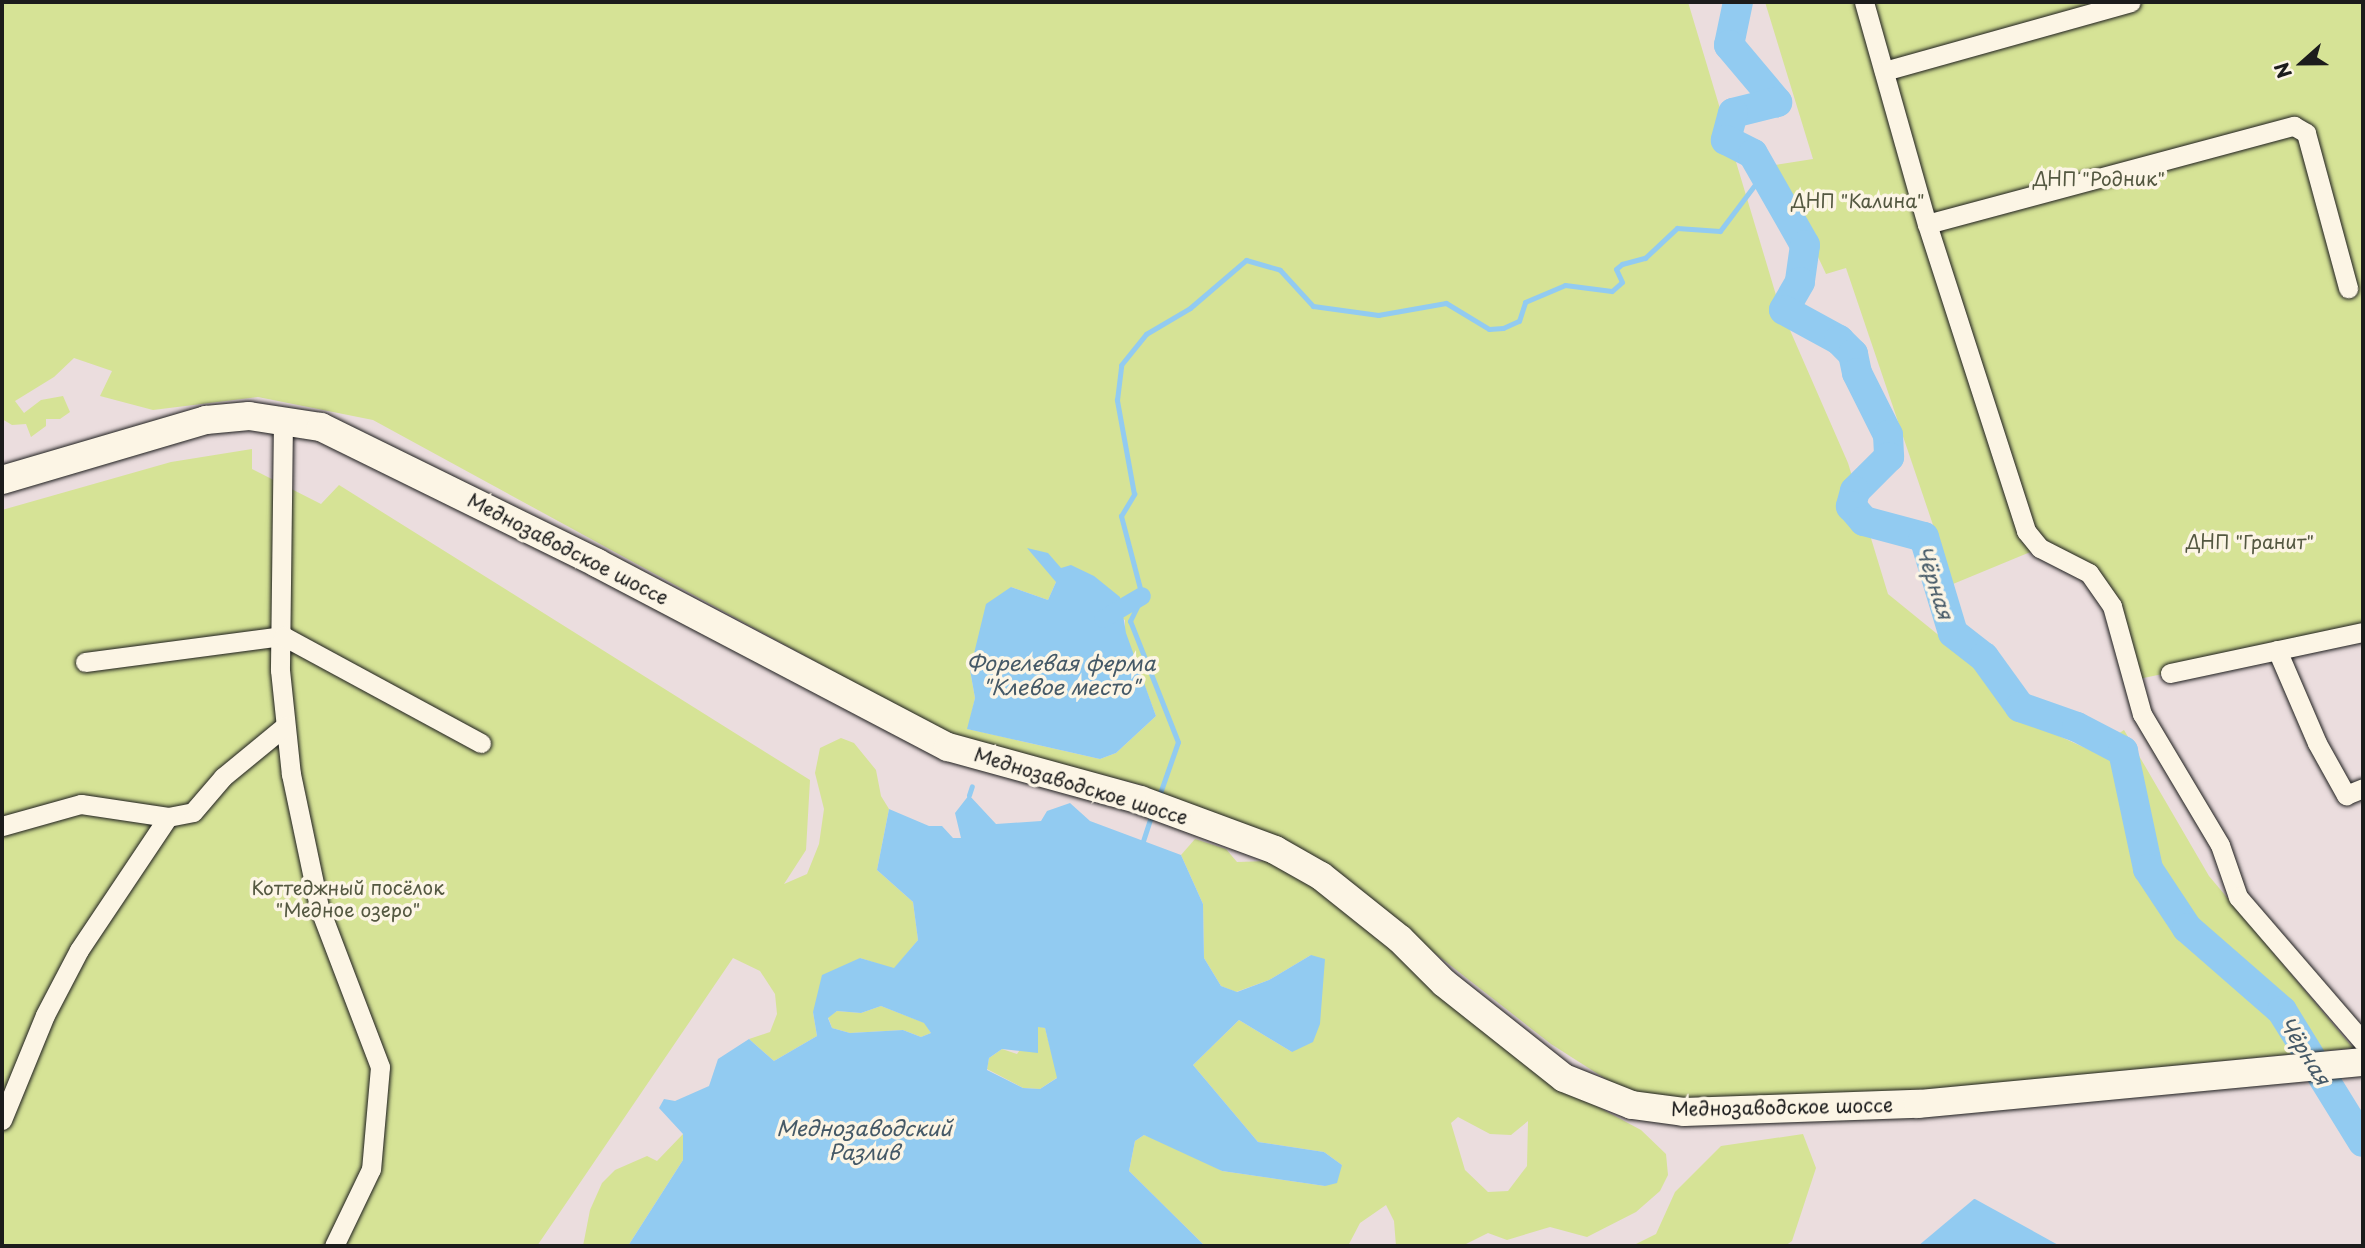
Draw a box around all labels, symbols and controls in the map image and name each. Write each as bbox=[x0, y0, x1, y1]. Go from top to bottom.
north arrow bbox=[2267, 28, 2337, 98]
text: N bbox=[2267, 58, 2298, 83]
park label: ДНП "Родник" bbox=[2033, 168, 2165, 190]
park label: ДНП "Калина" bbox=[1791, 190, 1925, 212]
street label: Меднозаводское шоссе bbox=[464, 488, 672, 610]
park label: ДНП "Гранит" bbox=[2186, 531, 2314, 553]
water label: Чёрная bbox=[1912, 542, 1960, 622]
water label: Форелевая ферма "Клевое место" bbox=[967, 649, 1155, 699]
street label: Меднозаводское шоссе bbox=[971, 743, 1191, 829]
park label: Коттеджный посёлок "Медное озеро" bbox=[252, 877, 444, 921]
water label: Чёрная bbox=[2275, 1011, 2337, 1089]
street label: Меднозаводское шоссе bbox=[1671, 1094, 1893, 1120]
water label: Меднозаводский Разлив bbox=[776, 1114, 952, 1164]

